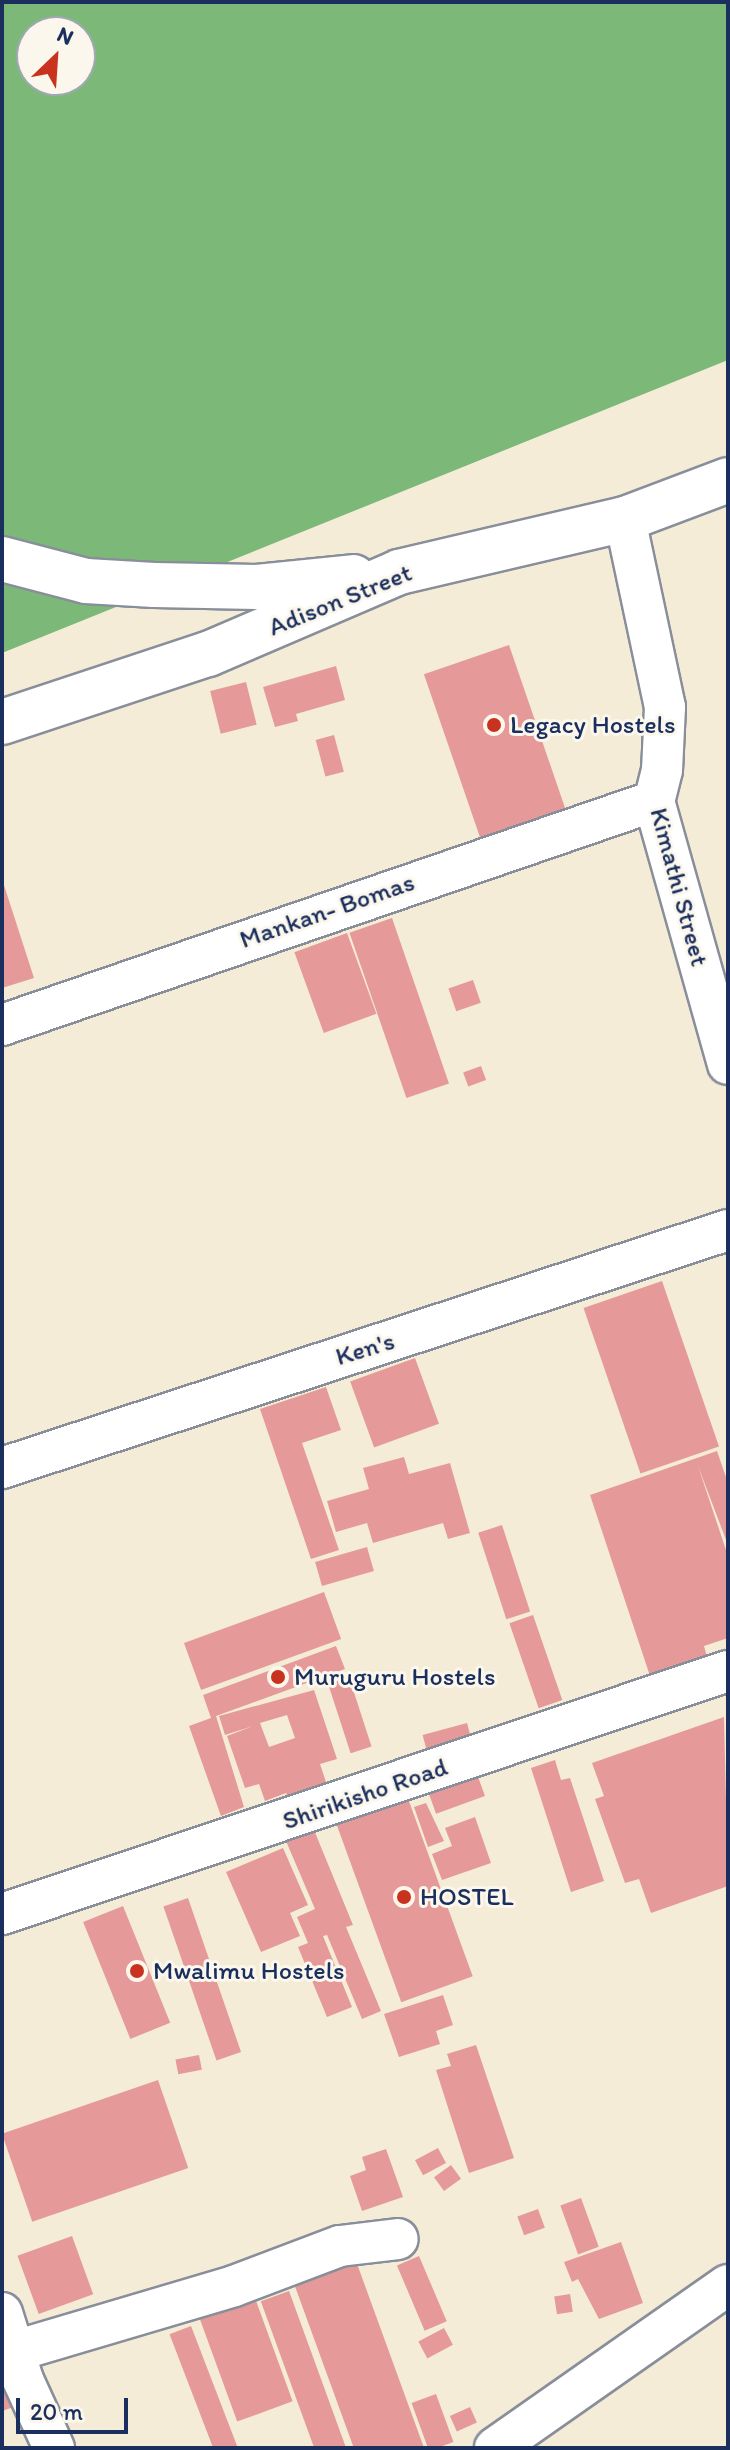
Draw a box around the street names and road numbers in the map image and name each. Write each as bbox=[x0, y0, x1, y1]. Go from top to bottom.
street label: Adison Street bbox=[264, 557, 416, 643]
street label: Kimathi Street bbox=[643, 804, 715, 970]
street label: Mankan- Bomas bbox=[236, 867, 418, 955]
street label: Ken's bbox=[332, 1325, 398, 1373]
street label: Shirikisho Road bbox=[279, 1751, 451, 1837]

